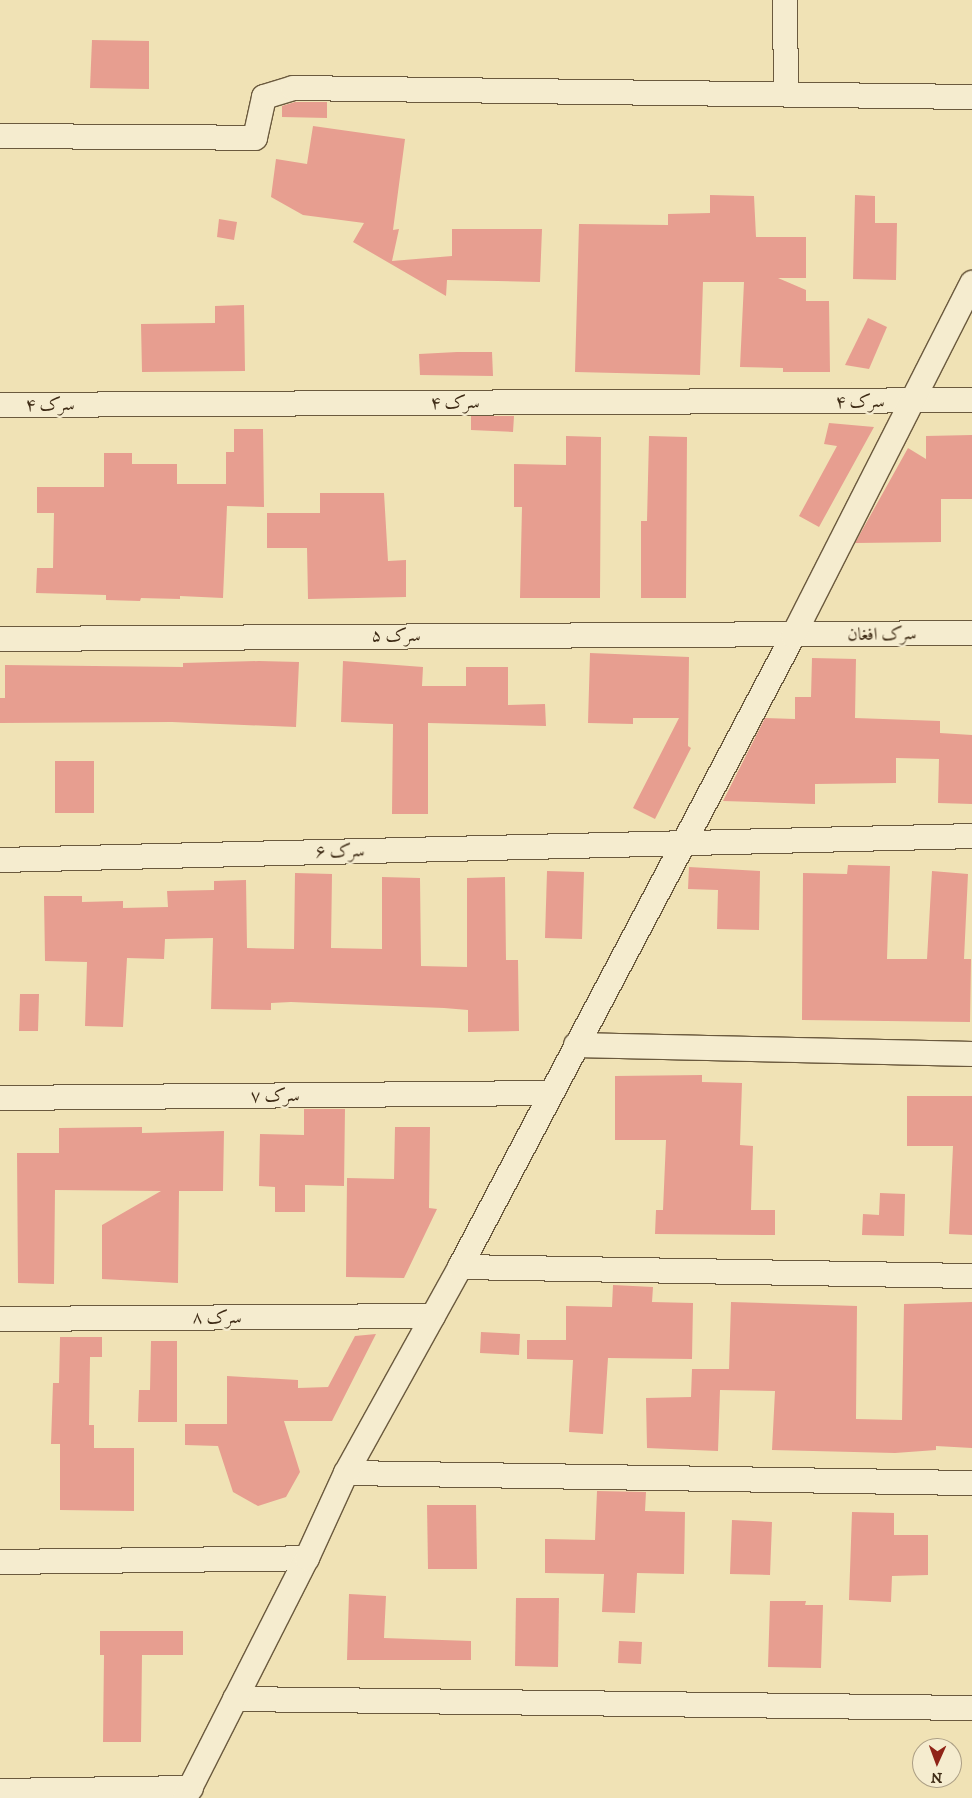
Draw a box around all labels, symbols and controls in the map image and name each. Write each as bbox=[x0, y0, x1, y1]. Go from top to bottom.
street label: سرک ۴ bbox=[835, 391, 885, 413]
street label: سرک ۴ bbox=[430, 392, 480, 414]
street label: سرک ۴ bbox=[25, 394, 75, 416]
street label: سرک افغان bbox=[847, 624, 917, 646]
street label: سرک ۵ bbox=[371, 625, 421, 647]
street label: سرک ۶ bbox=[315, 841, 365, 863]
street label: سرک ۷ bbox=[250, 1085, 300, 1107]
street label: سرک ۸ bbox=[192, 1307, 242, 1329]
north arrow bbox=[912, 1738, 962, 1788]
text: N bbox=[930, 1768, 943, 1786]

